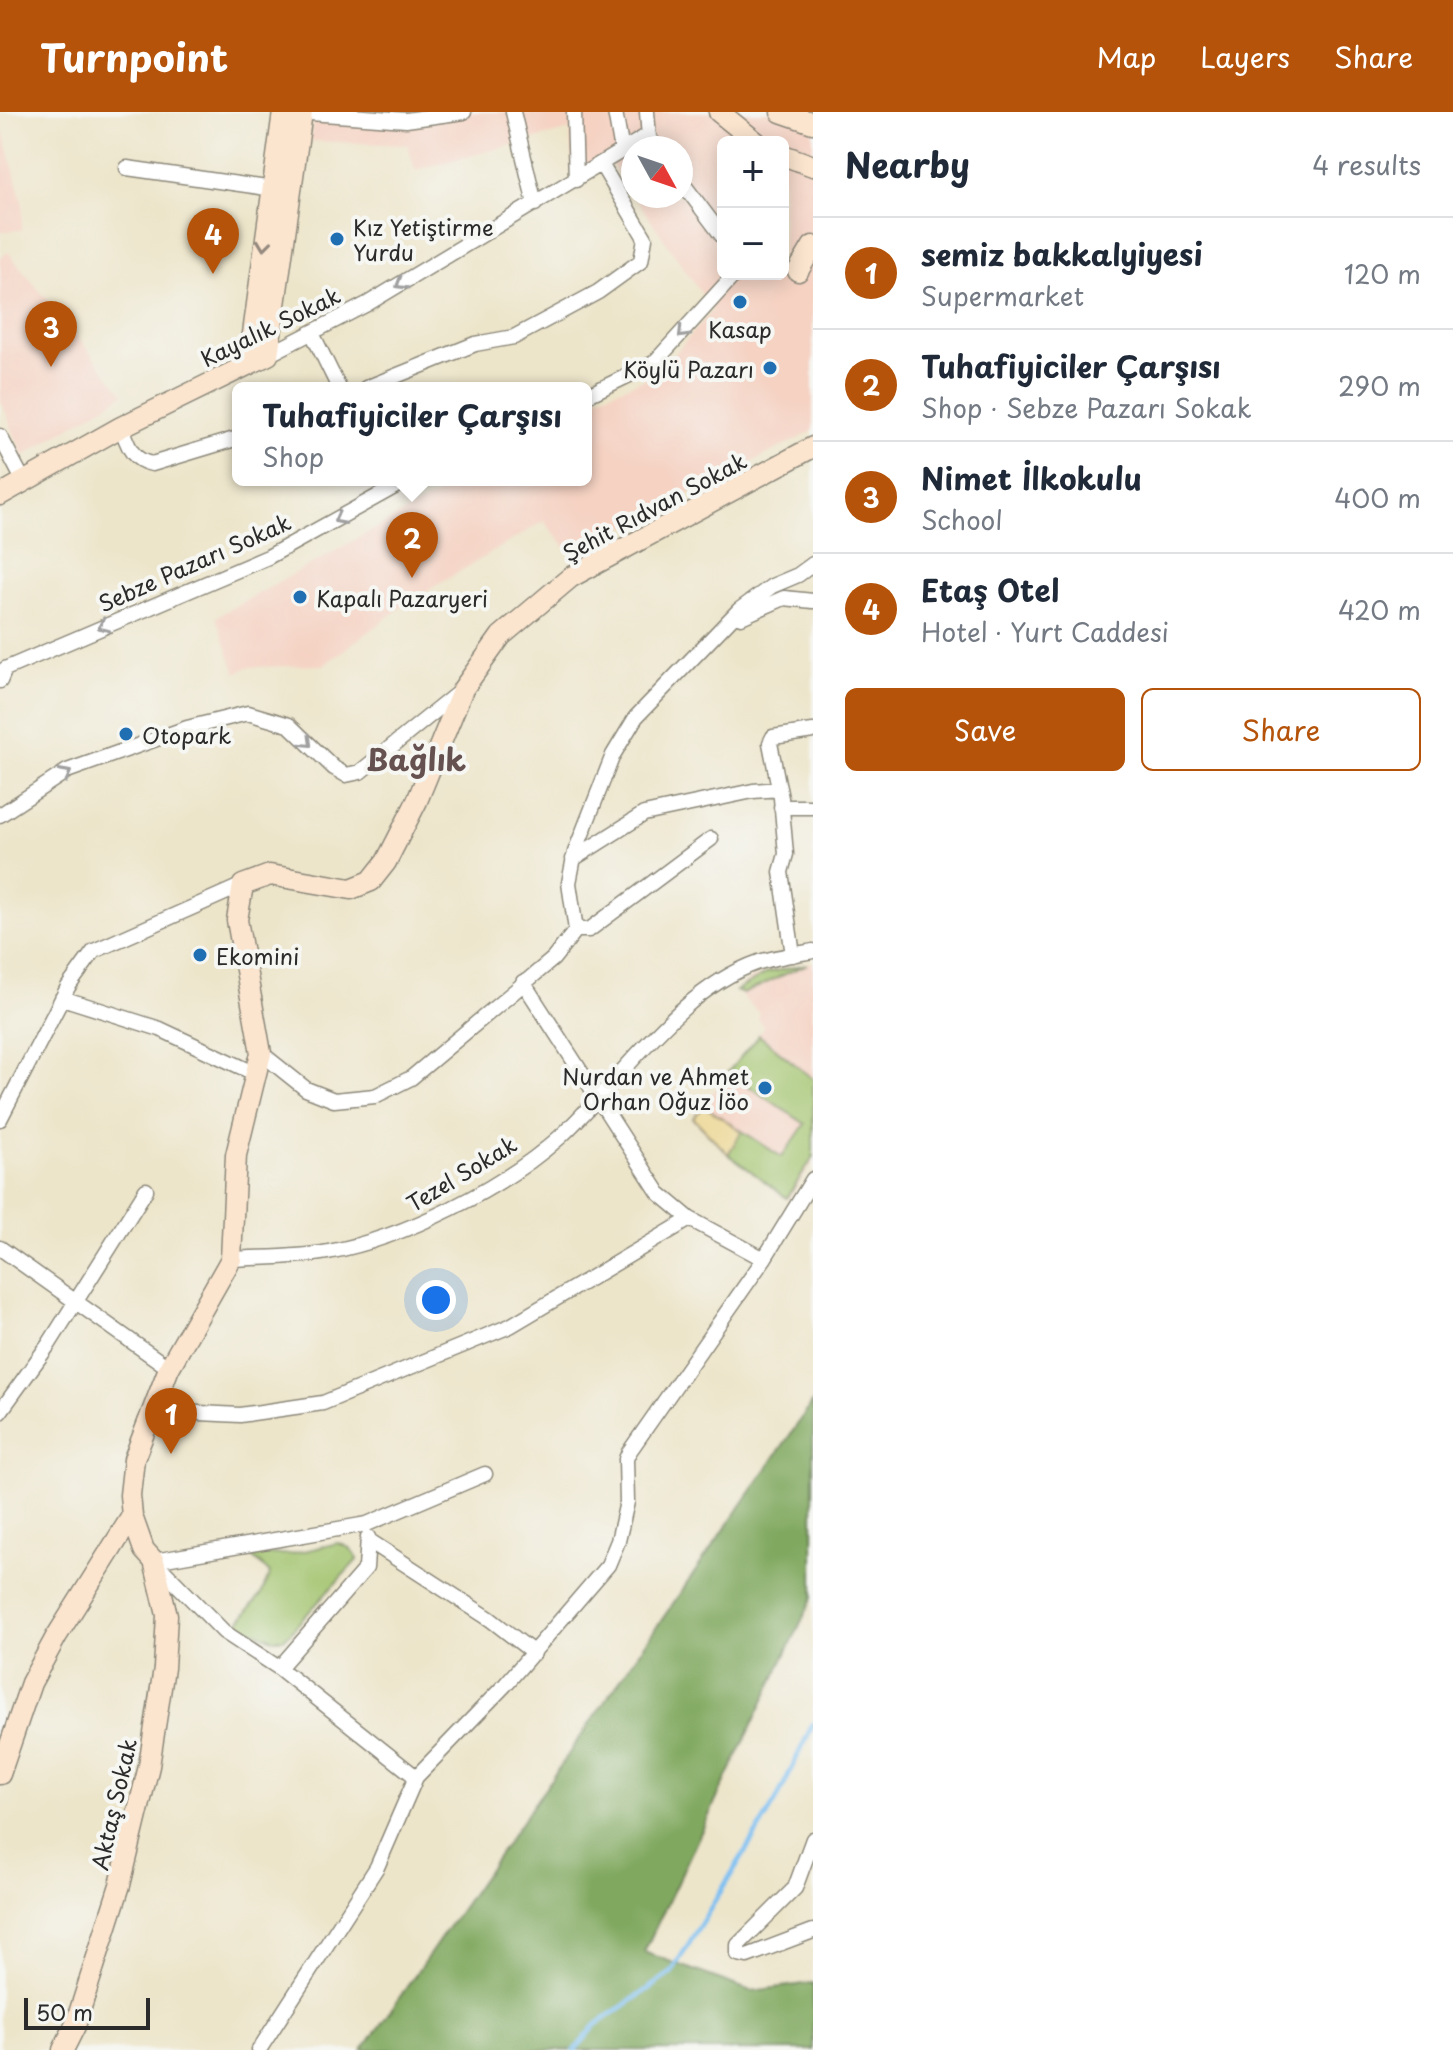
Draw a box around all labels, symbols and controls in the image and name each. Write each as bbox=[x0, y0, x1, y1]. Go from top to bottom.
text: Turnpoint bbox=[40, 28, 228, 85]
text: Map bbox=[1096, 35, 1156, 78]
text: Layers bbox=[1200, 35, 1290, 78]
text: Share bbox=[1334, 35, 1413, 78]
north arrow bbox=[621, 136, 693, 208]
map controls bbox=[717, 136, 789, 280]
button: + bbox=[717, 136, 789, 208]
text: Nearby bbox=[845, 138, 970, 190]
text: 4 results bbox=[1312, 145, 1421, 184]
pin: 4 bbox=[187, 208, 239, 274]
button: − bbox=[717, 208, 789, 280]
place label: Kız Yetiştirme Yurdu bbox=[353, 210, 494, 268]
marker: Kız Yetiştirme Yurdu bbox=[328, 230, 346, 248]
text: semiz bakkalyiyesi bbox=[921, 231, 1203, 276]
one-way arrow bbox=[256, 238, 273, 251]
text: 1 bbox=[865, 254, 877, 293]
text: 120 m bbox=[1344, 254, 1421, 293]
one-way arrow bbox=[395, 274, 410, 290]
text: Supermarket bbox=[921, 276, 1084, 315]
street label: Kayalık Sokak bbox=[195, 278, 346, 374]
marker: Kasap bbox=[731, 293, 749, 311]
pin: 3 bbox=[25, 301, 77, 367]
place label: Kasap bbox=[708, 312, 772, 345]
one-way arrow bbox=[678, 324, 693, 338]
text: Tuhafiyiciler Çarşısı bbox=[921, 343, 1221, 388]
place label: Köylü Pazarı bbox=[623, 352, 754, 385]
marker: Köylü Pazarı bbox=[761, 359, 779, 377]
text: 2 bbox=[862, 366, 880, 405]
text: 290 m bbox=[1338, 366, 1421, 405]
popup bbox=[232, 382, 592, 486]
text: Shop · Sebze Pazarı Sokak bbox=[921, 388, 1252, 427]
text: Tuhafiyiciler Çarşısı bbox=[262, 392, 562, 437]
text: Shop bbox=[262, 437, 324, 476]
street label: Şehit Rıdvan Sokak bbox=[556, 443, 752, 569]
text: Nimet İlkokulu bbox=[921, 455, 1142, 500]
text: 3 bbox=[862, 478, 880, 517]
text: 400 m bbox=[1334, 478, 1421, 517]
text: School bbox=[921, 500, 1003, 539]
street label: Sebze Pazarı Sokak bbox=[92, 504, 296, 619]
one-way arrow bbox=[334, 509, 348, 525]
pin: 2 bbox=[386, 512, 438, 578]
text: Etaş Otel bbox=[921, 567, 1059, 612]
place label: Kapalı Pazaryeri bbox=[316, 581, 488, 614]
marker: Kapalı Pazaryeri bbox=[291, 588, 309, 606]
text: 4 bbox=[862, 590, 880, 629]
text: 420 m bbox=[1338, 590, 1421, 629]
text: Hotel · Yurt Caddesi bbox=[921, 612, 1169, 651]
one-way arrow bbox=[97, 617, 111, 633]
button: Save bbox=[845, 688, 1125, 771]
button: Share bbox=[1141, 688, 1421, 771]
place label: Otopark bbox=[142, 718, 231, 751]
marker: Otopark bbox=[117, 725, 135, 743]
one-way arrow bbox=[297, 733, 312, 747]
district label: Bağlık bbox=[366, 736, 466, 781]
one-way arrow bbox=[57, 768, 72, 783]
place label: Ekomini bbox=[216, 939, 299, 972]
marker: Ekomini bbox=[191, 946, 209, 964]
place label: Nurdan ve Ahmet Orhan Oğuz İöo bbox=[562, 1059, 749, 1117]
marker: Nurdan ve Ahmet Orhan Oğuz İöo bbox=[756, 1079, 774, 1097]
street label: Tezel Sokak bbox=[400, 1127, 523, 1219]
your location bbox=[416, 1280, 456, 1320]
pin: 1 bbox=[145, 1388, 197, 1454]
street label: Aktaş Sokak bbox=[82, 1735, 144, 1873]
scale bar bbox=[24, 1994, 150, 2030]
text: 50 m bbox=[36, 1995, 93, 2028]

